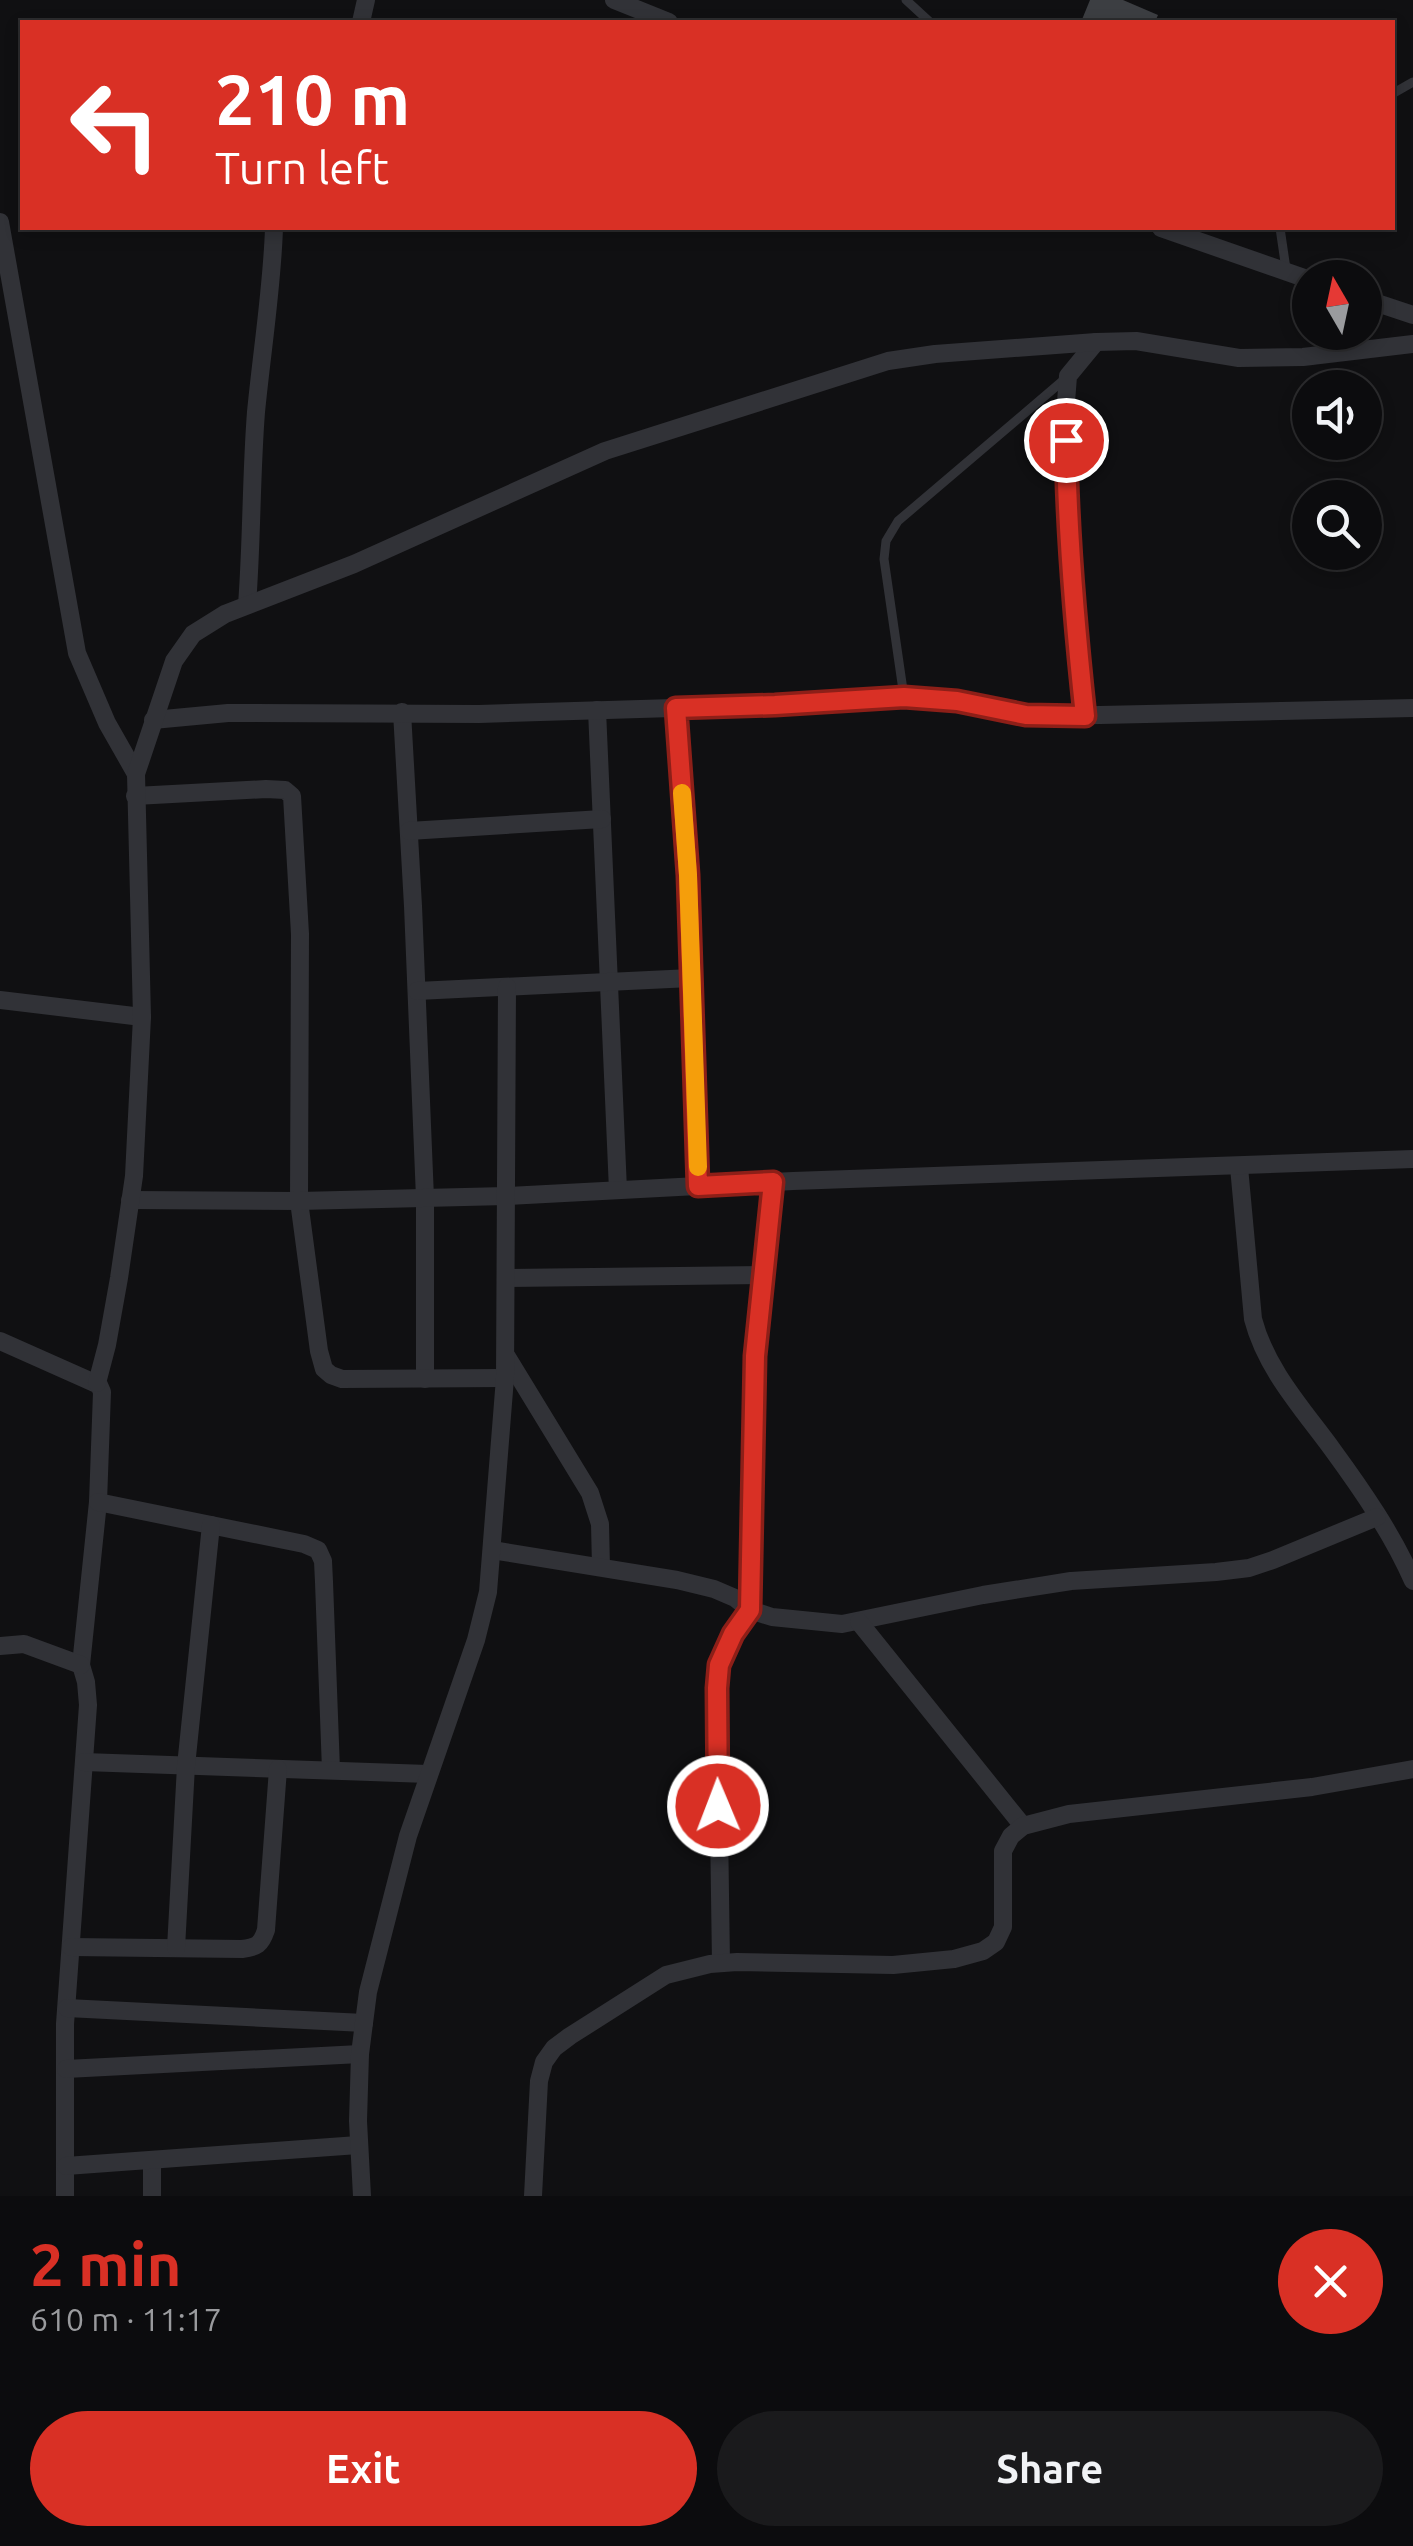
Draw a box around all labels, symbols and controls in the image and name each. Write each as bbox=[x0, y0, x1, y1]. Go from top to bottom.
icon: left bbox=[50, 60, 180, 190]
text: 210 m bbox=[215, 60, 410, 138]
text: Turn left bbox=[215, 142, 389, 193]
north arrow bbox=[1292, 260, 1382, 350]
map controls bbox=[1292, 260, 1382, 570]
button: sound bbox=[1292, 370, 1382, 460]
pin bbox=[1024, 398, 1109, 483]
icon: arrive bbox=[1039, 413, 1094, 468]
button: search bbox=[1292, 480, 1382, 570]
position arrow bbox=[666, 1754, 770, 1858]
button: close bbox=[1278, 2229, 1383, 2334]
text: 2 min bbox=[30, 2230, 182, 2297]
text: 610 m · 11:17 bbox=[30, 2301, 222, 2337]
button: Exit bbox=[30, 2411, 697, 2526]
button: Share bbox=[717, 2411, 1383, 2526]

